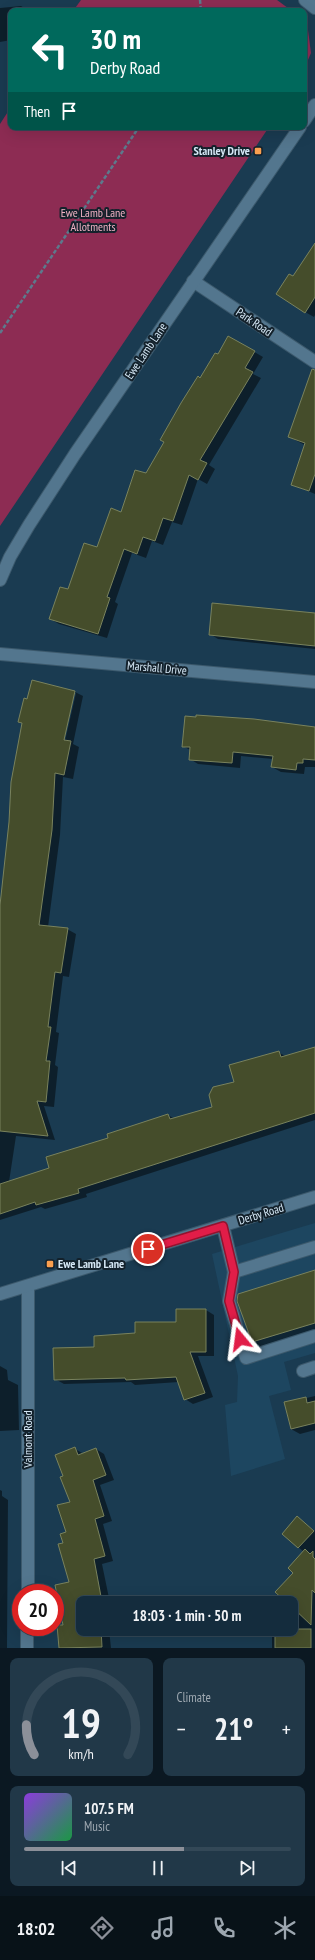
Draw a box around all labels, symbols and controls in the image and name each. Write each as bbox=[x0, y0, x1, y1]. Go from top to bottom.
text: 30 m bbox=[90, 20, 141, 57]
icon: left bbox=[24, 24, 76, 76]
text: Derby Road bbox=[90, 56, 160, 79]
icon: arrive bbox=[58, 100, 80, 122]
text: Then bbox=[24, 102, 50, 121]
place label: Stanley Drive bbox=[194, 143, 250, 158]
marker: Stanley Drive bbox=[253, 146, 263, 156]
park label: Ewe Lamb Lane Allotments bbox=[61, 205, 125, 234]
street label: Park Road bbox=[233, 304, 275, 339]
street label: Ewe Lamb Lane bbox=[121, 320, 170, 382]
street label: Marshall Drive bbox=[127, 657, 188, 678]
street label: Derby Road bbox=[236, 1200, 285, 1228]
pin bbox=[131, 1232, 165, 1266]
icon: arrive bbox=[137, 1238, 159, 1260]
place label: Ewe Lamb Lane bbox=[58, 1256, 124, 1271]
marker: Ewe Lamb Lane bbox=[45, 1259, 55, 1269]
position arrow bbox=[219, 1318, 261, 1360]
street label: Valmont Road bbox=[20, 1410, 35, 1469]
speed limit sign: 20 bbox=[12, 1584, 64, 1636]
text: 18:03 · 1 min · 50 m bbox=[133, 1606, 241, 1625]
text: Climate bbox=[177, 1689, 211, 1706]
text: 19 bbox=[61, 1696, 101, 1749]
text: 21° bbox=[214, 1709, 254, 1748]
text: − bbox=[177, 1715, 186, 1743]
text: + bbox=[282, 1715, 291, 1743]
text: km/h bbox=[69, 1744, 94, 1763]
text: 107.5 FM bbox=[84, 1799, 134, 1818]
text: Music bbox=[84, 1818, 110, 1835]
icon: previous bbox=[58, 1857, 80, 1879]
icon: pause bbox=[147, 1857, 169, 1879]
icon: next bbox=[236, 1857, 258, 1879]
icon: directions bbox=[88, 1914, 116, 1942]
icon: music bbox=[149, 1914, 177, 1942]
icon: phone bbox=[210, 1914, 238, 1942]
icon: climate bbox=[271, 1914, 299, 1942]
text: 18:02 bbox=[16, 1917, 55, 1940]

